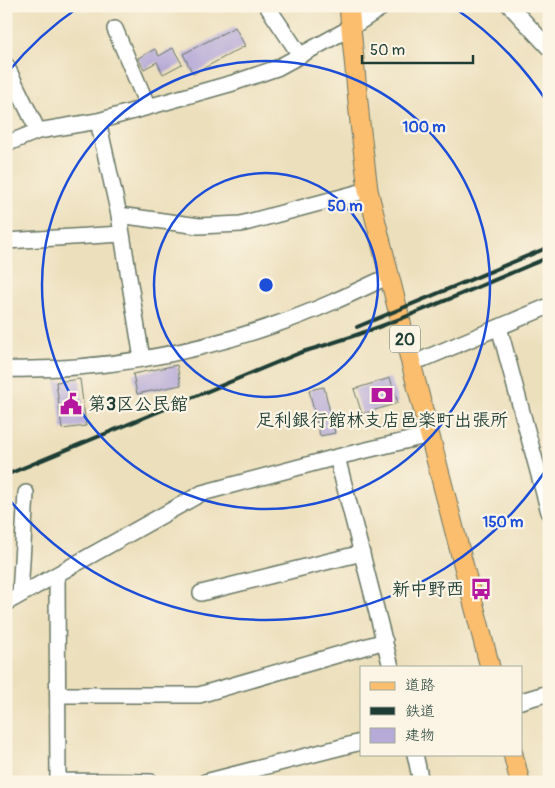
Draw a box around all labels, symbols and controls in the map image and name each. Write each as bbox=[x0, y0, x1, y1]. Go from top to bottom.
scale bar bbox=[362, 32, 474, 64]
text: 50 m bbox=[370, 41, 405, 60]
text: 100 m bbox=[403, 118, 445, 137]
text: 50 m bbox=[328, 197, 362, 216]
centre of rings bbox=[257, 276, 275, 294]
road number: 20 bbox=[390, 326, 420, 352]
bank icon: 足利銀行館林支店邑楽町出張所 bbox=[369, 382, 395, 408]
public building icon: 第3区公民館 bbox=[58, 391, 84, 417]
place label: 第3区公民館 bbox=[88, 393, 188, 416]
place label: 足利銀行館林支店邑楽町出張所 bbox=[256, 409, 508, 432]
text: 150 m bbox=[483, 513, 523, 532]
bus stop icon: 新中野西 bbox=[468, 576, 494, 602]
place label: 新中野西 bbox=[392, 578, 464, 601]
legend bbox=[360, 666, 522, 756]
text: 道路 bbox=[405, 676, 435, 695]
text: 鉄道 bbox=[405, 702, 435, 721]
text: 建物 bbox=[405, 726, 435, 745]

